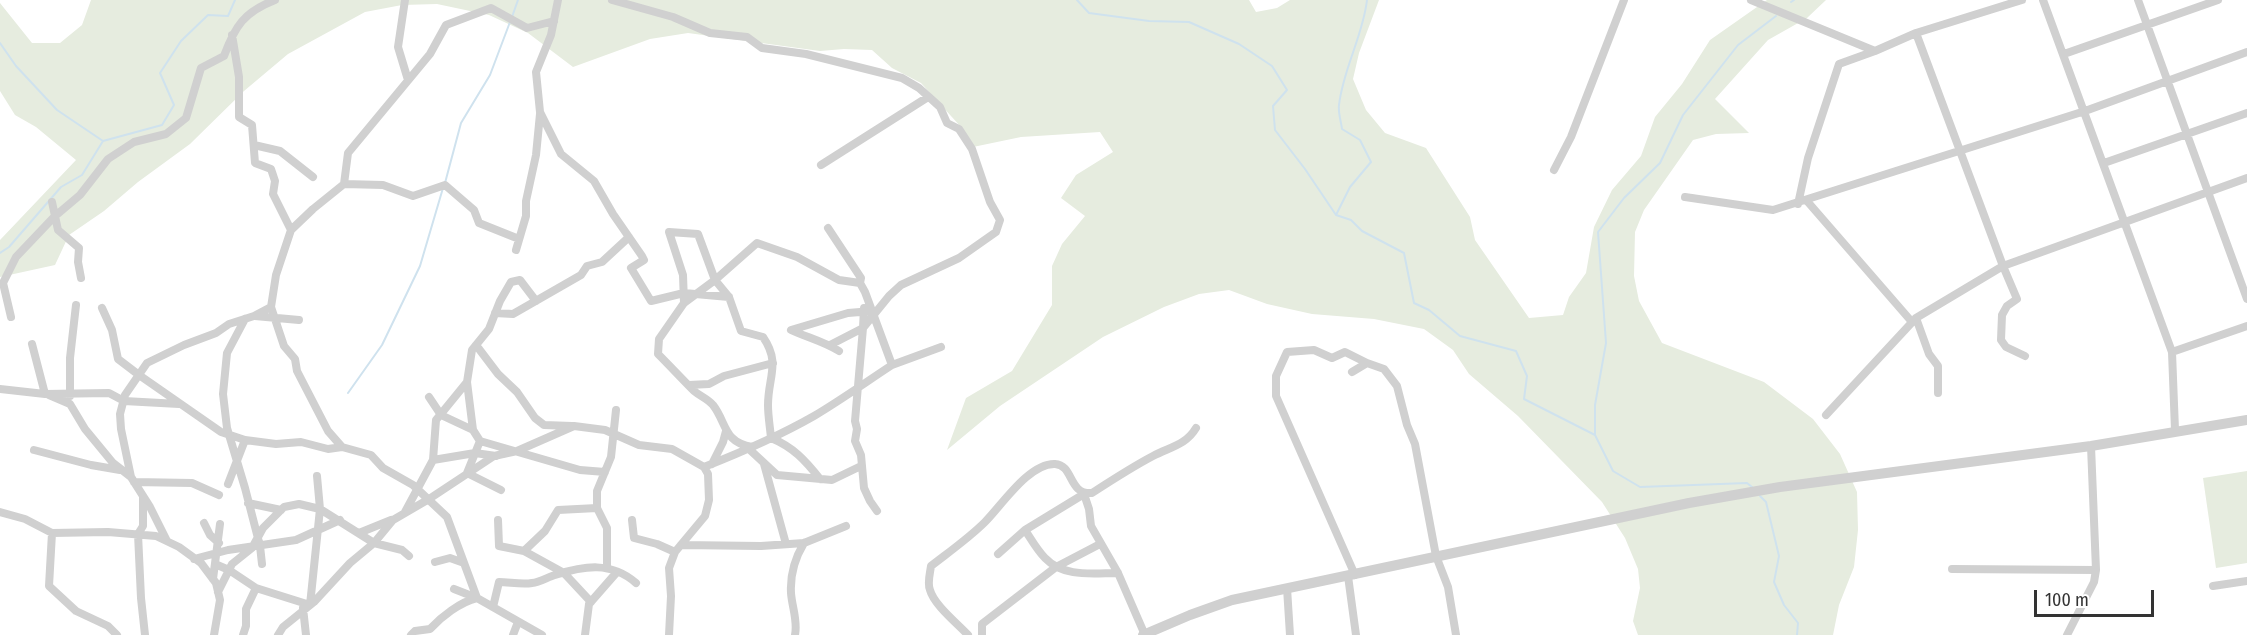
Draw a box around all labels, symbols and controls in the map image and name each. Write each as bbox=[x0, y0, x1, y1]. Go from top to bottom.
scale bar bbox=[2037, 578, 2157, 616]
text: 100 m bbox=[2045, 589, 2089, 611]

